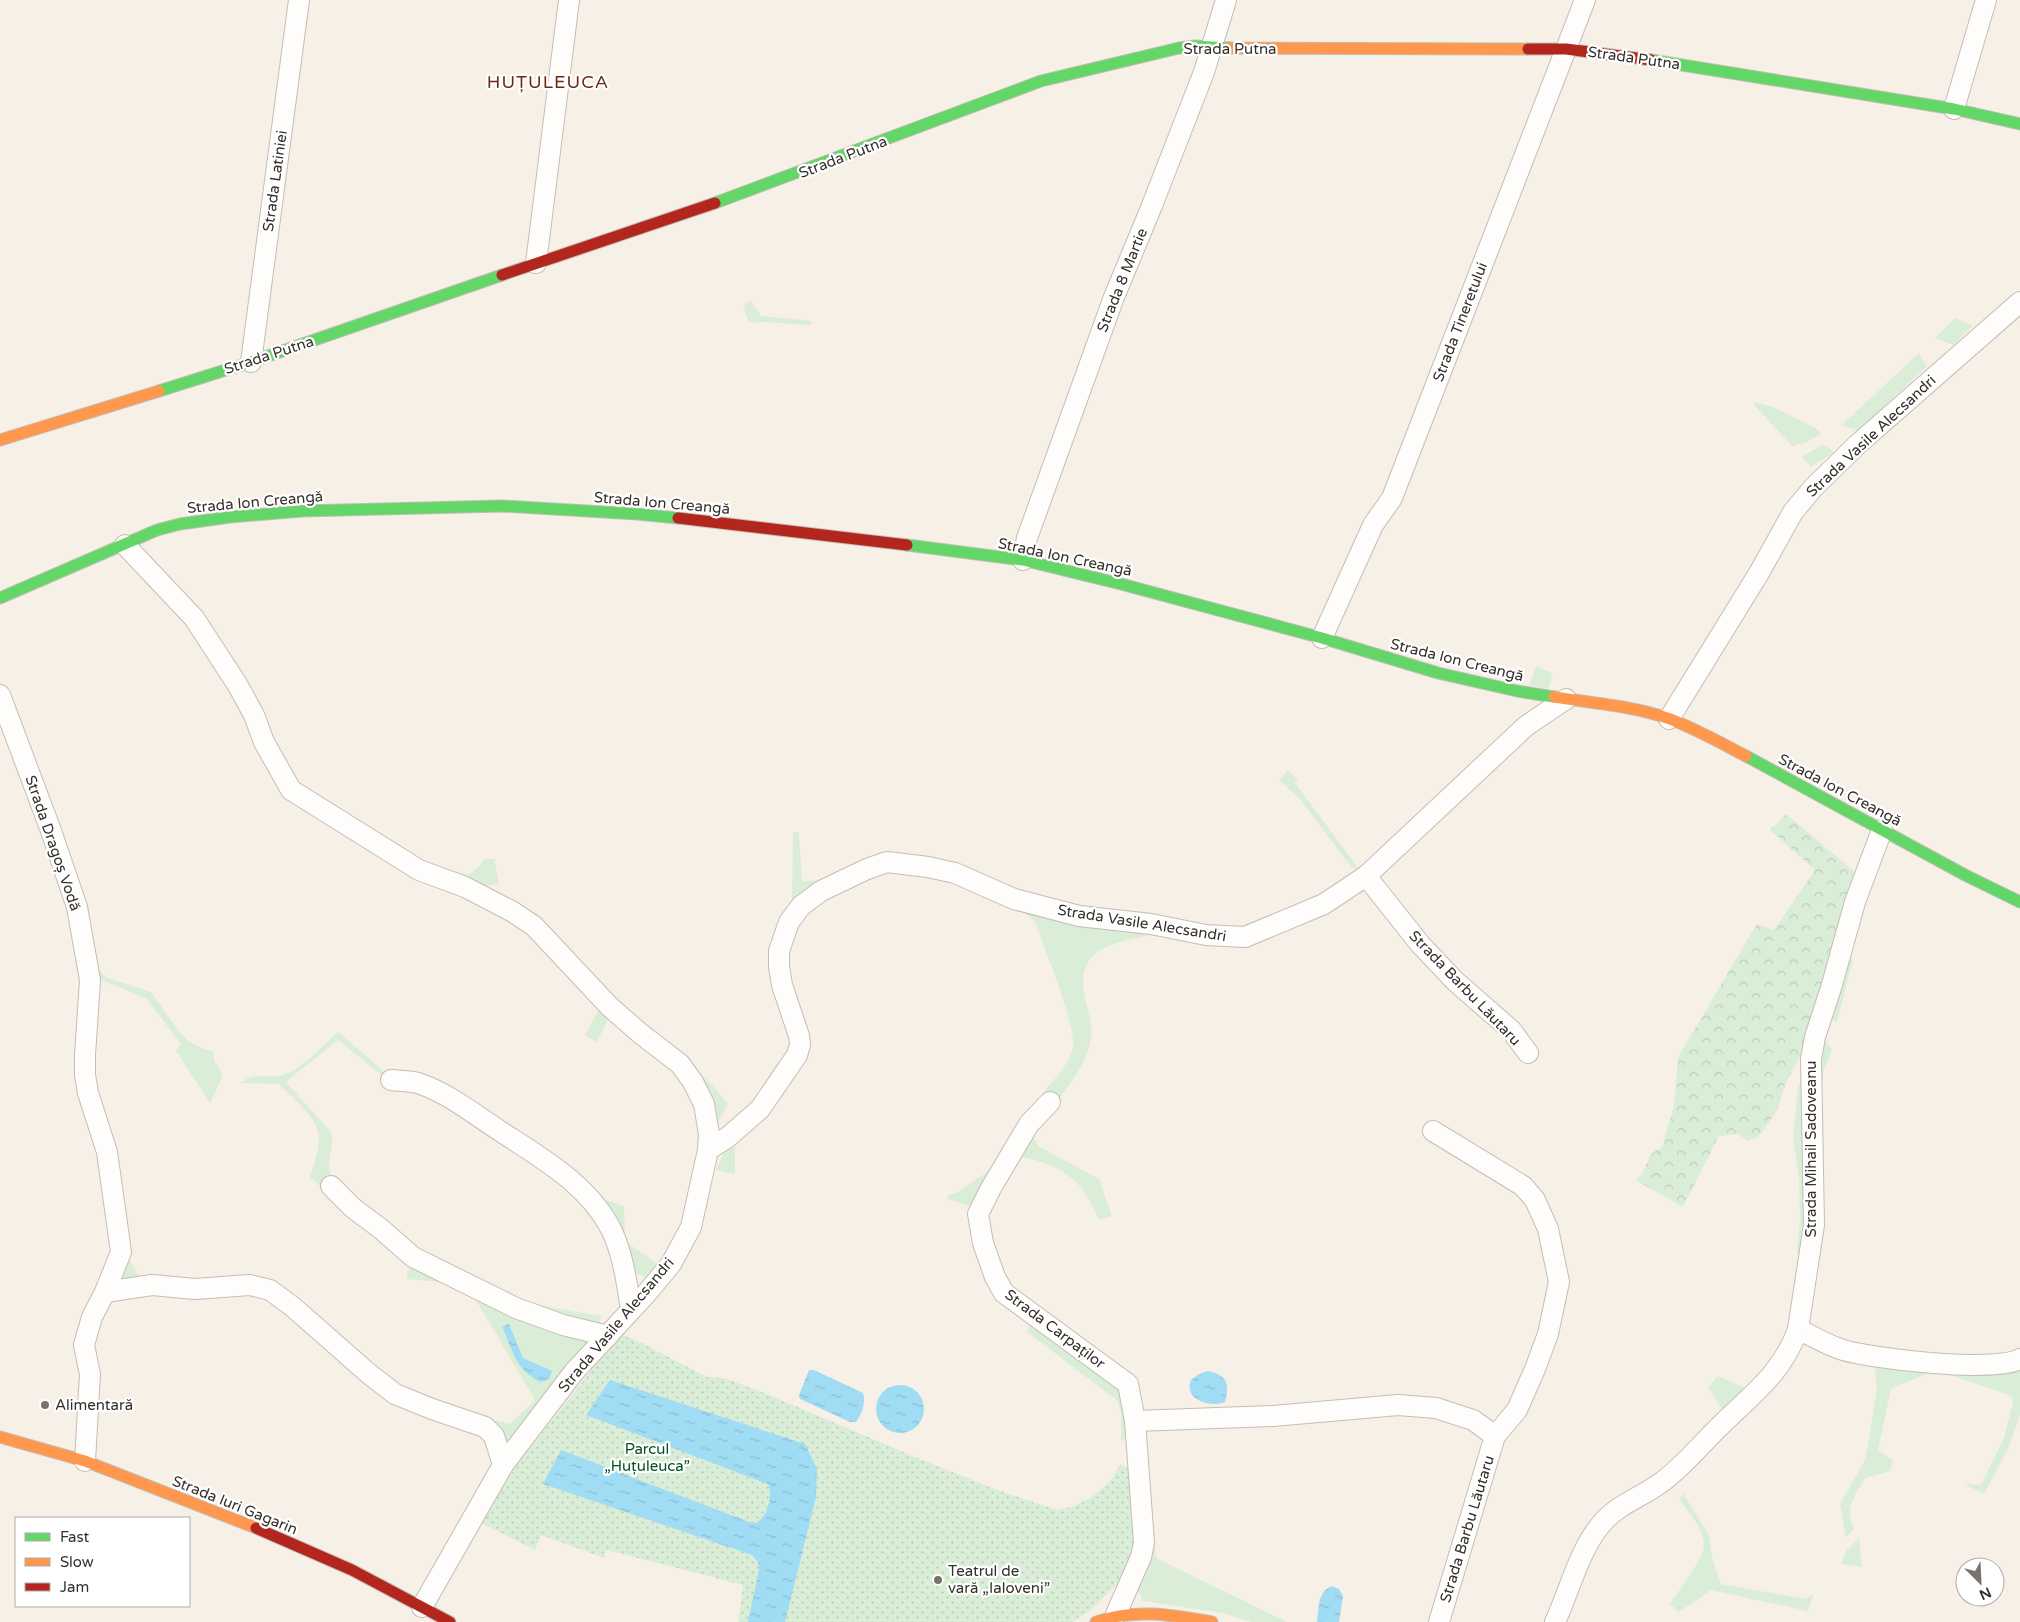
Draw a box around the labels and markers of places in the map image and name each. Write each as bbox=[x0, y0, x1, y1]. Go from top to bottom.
place label: Alimentară bbox=[55, 1396, 133, 1414]
marker: Alimentară bbox=[39, 1399, 51, 1411]
place label: Teatrul de vară „Ialoveni” bbox=[948, 1562, 1050, 1597]
marker: Teatrul de vară „Ialoveni” bbox=[932, 1574, 944, 1586]

